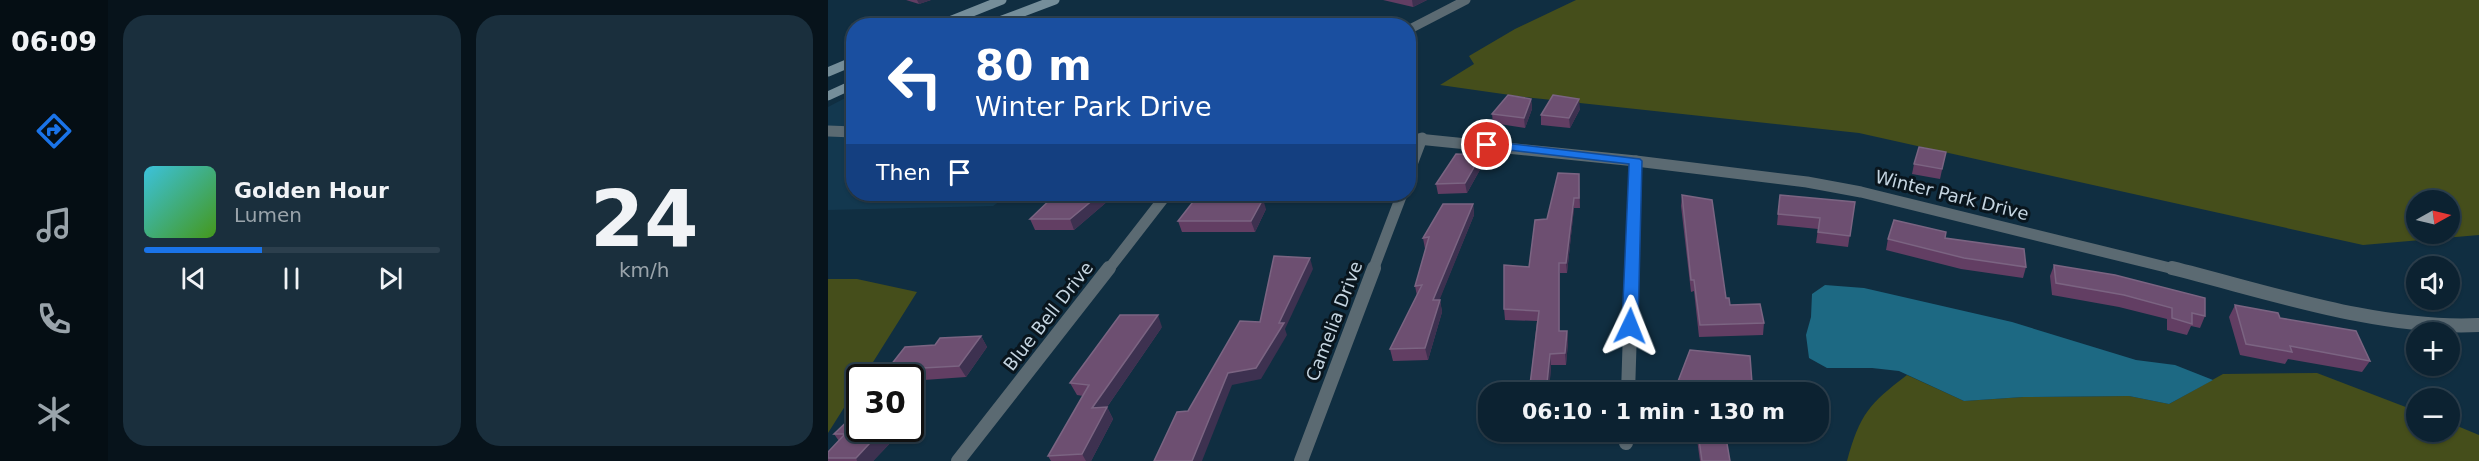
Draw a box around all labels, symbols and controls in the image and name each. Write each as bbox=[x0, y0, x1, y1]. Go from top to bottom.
text: 06:09 bbox=[11, 26, 97, 57]
text: 80 m bbox=[975, 41, 1092, 90]
icon: left bbox=[876, 42, 954, 120]
text: Winter Park Drive bbox=[975, 91, 1212, 122]
icon: directions bbox=[33, 110, 75, 152]
pin bbox=[1461, 119, 1512, 170]
icon: arrive bbox=[1470, 128, 1503, 161]
icon: arrive bbox=[943, 156, 976, 189]
text: Then bbox=[876, 160, 931, 185]
street label: Winter Park Drive bbox=[1873, 166, 2031, 224]
text: 24 bbox=[590, 174, 699, 264]
text: Golden Hour bbox=[234, 178, 389, 203]
north arrow bbox=[2406, 190, 2460, 244]
map controls bbox=[2406, 190, 2460, 442]
text: Lumen bbox=[234, 203, 302, 227]
icon: music bbox=[33, 204, 75, 246]
button: sound bbox=[2406, 256, 2460, 310]
street label: Blue Bell Drive bbox=[999, 257, 1097, 375]
text: km/h bbox=[619, 258, 669, 282]
street label: Camelia Drive bbox=[1301, 258, 1367, 384]
icon: previous bbox=[177, 262, 210, 295]
icon: pause bbox=[275, 262, 308, 295]
icon: next bbox=[374, 262, 407, 295]
position arrow bbox=[1598, 294, 1662, 358]
icon: phone bbox=[33, 298, 75, 340]
button: + bbox=[2406, 322, 2460, 376]
speed limit sign: 30 bbox=[846, 364, 924, 442]
button: − bbox=[2406, 388, 2460, 442]
icon: climate bbox=[33, 393, 75, 435]
text: 06:10 · 1 min · 130 m bbox=[1522, 399, 1785, 424]

